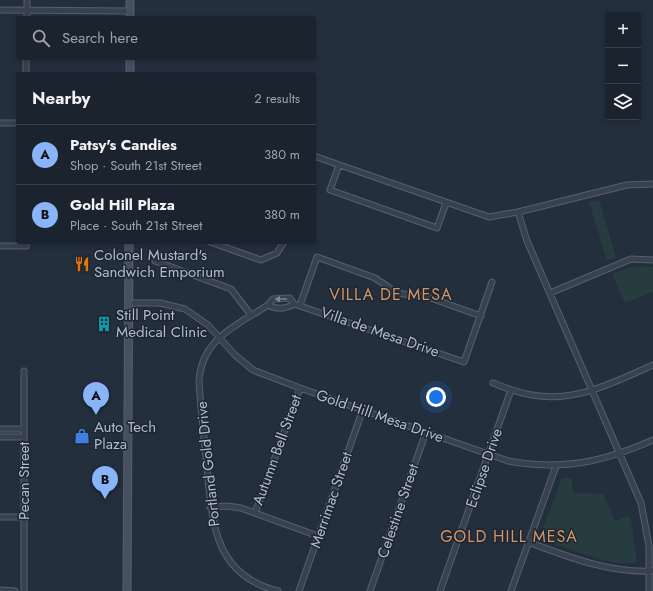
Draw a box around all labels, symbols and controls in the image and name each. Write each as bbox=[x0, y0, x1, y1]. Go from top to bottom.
map controls bbox=[605, 12, 641, 120]
button: + bbox=[605, 12, 641, 48]
search box bbox=[16, 16, 316, 60]
icon: search bbox=[30, 27, 52, 49]
text: Search here bbox=[62, 27, 138, 49]
button: − bbox=[605, 48, 641, 84]
button: layers bbox=[605, 84, 641, 120]
text: Nearby bbox=[32, 86, 90, 110]
text: 2 results bbox=[254, 89, 300, 108]
text: Patsy's Candies bbox=[70, 134, 177, 156]
text: A bbox=[40, 145, 50, 164]
text: 380 m bbox=[264, 145, 300, 164]
text: Shop · South 21st Street bbox=[70, 156, 202, 175]
text: Gold Hill Plaza bbox=[70, 194, 175, 216]
text: B bbox=[41, 205, 49, 224]
text: 380 m bbox=[264, 205, 300, 224]
text: Place · South 21st Street bbox=[70, 216, 202, 235]
place label: Colonel Mustard's Sandwich Emporium bbox=[94, 244, 225, 283]
restaurant icon: Colonel Mustard's Sandwich Emporium bbox=[73, 255, 91, 273]
district label: VILLA DE MESA bbox=[329, 283, 453, 306]
one-way arrow bbox=[275, 295, 287, 302]
street label: Villa de Mesa Drive bbox=[318, 301, 443, 363]
place label: Still Point Medical Clinic bbox=[116, 304, 207, 343]
building icon: Still Point Medical Clinic bbox=[95, 315, 113, 333]
pin: A bbox=[83, 382, 109, 415]
street label: Gold Hill Mesa Drive bbox=[313, 384, 447, 448]
your location bbox=[426, 387, 446, 407]
street label: Autumn Bell Street bbox=[247, 391, 307, 508]
street label: Portland Gold Drive bbox=[190, 400, 226, 528]
place label: Auto Tech Plaza bbox=[94, 416, 156, 455]
street label: Eclipse Drive bbox=[460, 425, 508, 511]
shop icon: Auto Tech Plaza bbox=[73, 427, 91, 445]
street label: Pecan Street bbox=[13, 442, 35, 520]
street label: Merrimac Street bbox=[304, 449, 358, 551]
street label: Celestine Street bbox=[372, 460, 425, 561]
pin: B bbox=[92, 466, 118, 499]
district label: GOLD HILL MESA bbox=[440, 525, 578, 548]

